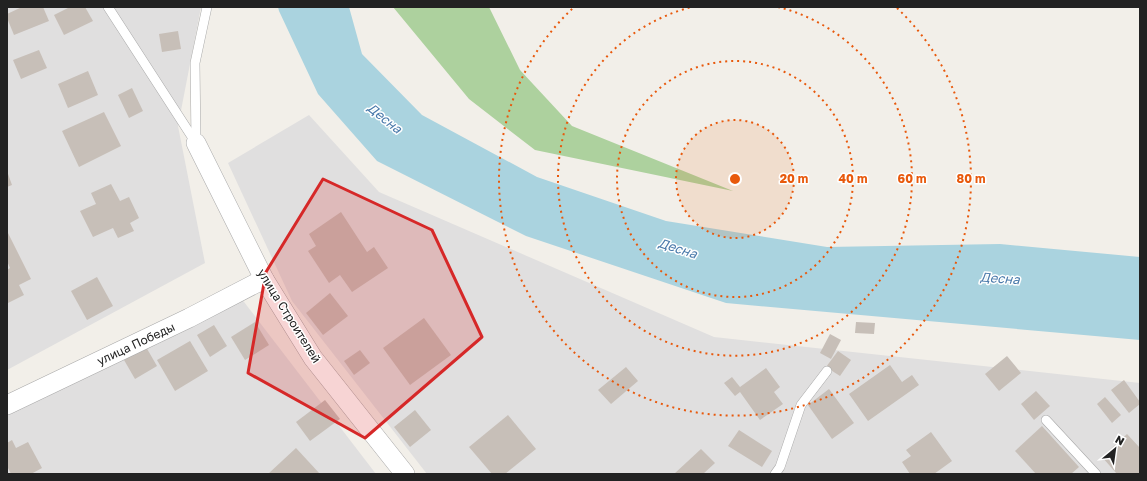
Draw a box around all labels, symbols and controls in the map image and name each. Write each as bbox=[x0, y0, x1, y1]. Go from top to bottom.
water label: Десна bbox=[364, 99, 406, 137]
text: 20 m bbox=[780, 171, 808, 186]
text: 40 m bbox=[839, 171, 867, 186]
text: 60 m bbox=[898, 171, 926, 186]
text: 80 m bbox=[957, 171, 985, 186]
centre of rings bbox=[728, 172, 742, 186]
water label: Десна bbox=[656, 234, 700, 262]
street label: улица Строителей bbox=[254, 266, 324, 366]
water label: Десна bbox=[979, 269, 1021, 287]
street label: улица Победы bbox=[94, 319, 177, 368]
north arrow bbox=[1095, 429, 1135, 469]
text: N bbox=[1113, 432, 1127, 448]

